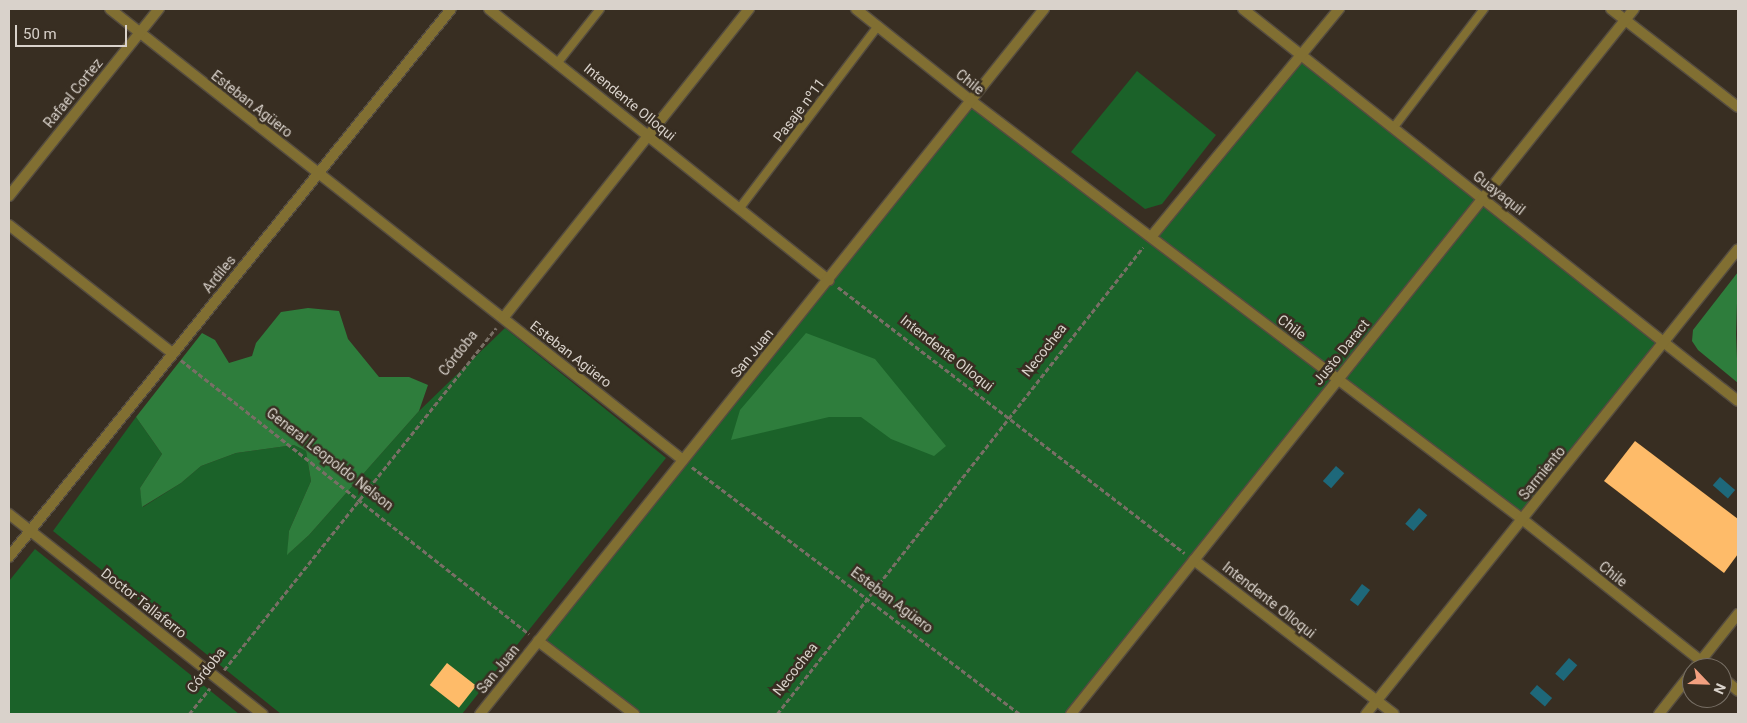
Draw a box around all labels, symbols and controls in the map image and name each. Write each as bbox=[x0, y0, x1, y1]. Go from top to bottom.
scale bar bbox=[18, 15, 130, 47]
text: 50 m bbox=[23, 25, 57, 43]
street label: Rafael Cortez bbox=[40, 55, 106, 131]
street label: Intendente Olloqui bbox=[581, 60, 679, 144]
street label: Chile bbox=[953, 66, 987, 98]
street label: Esteban Agüero bbox=[208, 67, 296, 141]
street label: Pasaje nº11 bbox=[770, 75, 828, 145]
street label: Guayaquil bbox=[1470, 167, 1528, 219]
street label: Ardiles bbox=[199, 252, 239, 296]
street label: Chile bbox=[1275, 311, 1309, 343]
street label: Intendente Olloqui bbox=[897, 312, 997, 394]
street label: Justo Daract bbox=[1309, 316, 1373, 388]
street label: Esteban Agüero bbox=[527, 317, 615, 391]
street label: Necochea bbox=[1018, 320, 1070, 380]
street label: San Juan bbox=[727, 325, 777, 381]
street label: Córdoba bbox=[435, 327, 481, 379]
street label: General Leopoldo Nelson bbox=[263, 404, 397, 514]
street label: Sarmiento bbox=[1515, 443, 1569, 503]
street label: Chile bbox=[1596, 558, 1630, 590]
street label: Intendente Olloqui bbox=[1219, 559, 1319, 641]
street label: Doctor Tallaferro bbox=[98, 564, 190, 642]
street label: Esteban Agüero bbox=[848, 564, 936, 636]
street label: Necochea bbox=[769, 639, 821, 699]
street label: San Juan bbox=[473, 641, 523, 697]
street label: Córdoba bbox=[183, 644, 229, 696]
north arrow bbox=[1682, 658, 1732, 708]
text: N bbox=[1710, 681, 1729, 696]

